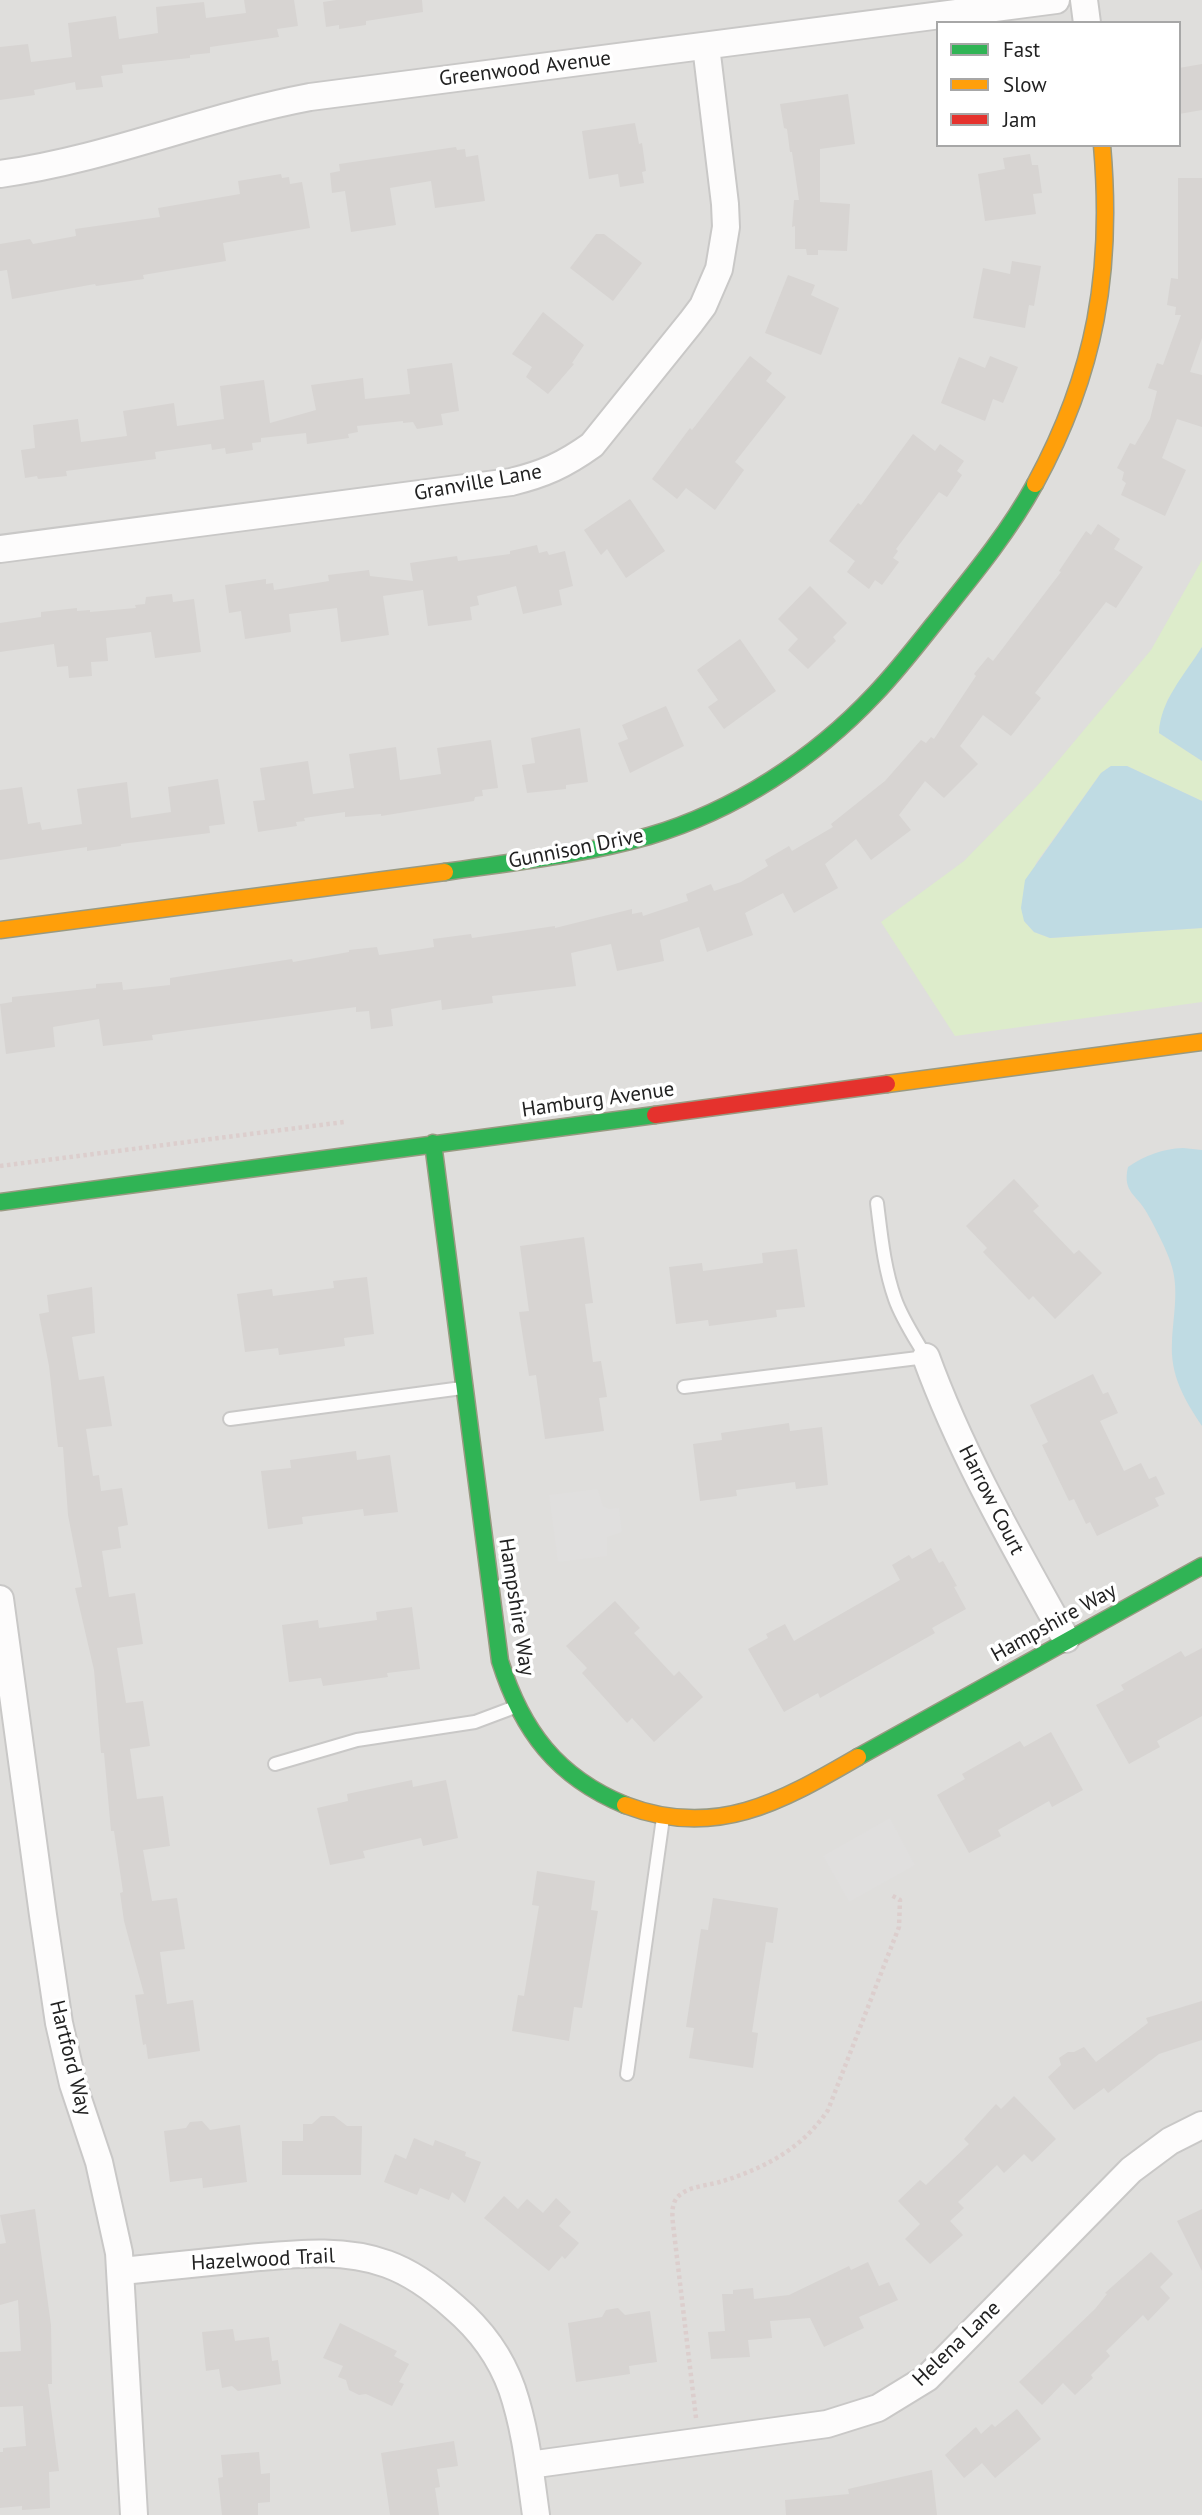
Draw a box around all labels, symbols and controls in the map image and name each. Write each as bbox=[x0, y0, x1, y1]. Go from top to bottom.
legend bbox=[936, 21, 1181, 147]
text: Fast bbox=[1003, 36, 1040, 63]
street label: Greenwood Avenue bbox=[438, 46, 612, 92]
text: Slow bbox=[1003, 71, 1047, 98]
text: Jam bbox=[1003, 106, 1037, 133]
street label: Granville Lane bbox=[412, 459, 544, 507]
street label: Gunnison Drive bbox=[506, 824, 646, 874]
street label: Hamburg Avenue bbox=[520, 1077, 676, 1123]
street label: Harrow Court bbox=[953, 1441, 1029, 1559]
street label: Hampshire Way bbox=[493, 1536, 539, 1678]
street label: Hampshire Way bbox=[987, 1578, 1121, 1668]
street label: Hartford Way bbox=[44, 1998, 96, 2118]
street label: Hazelwood Trail bbox=[191, 2244, 335, 2276]
street label: Helena Lane bbox=[908, 2296, 1006, 2392]

